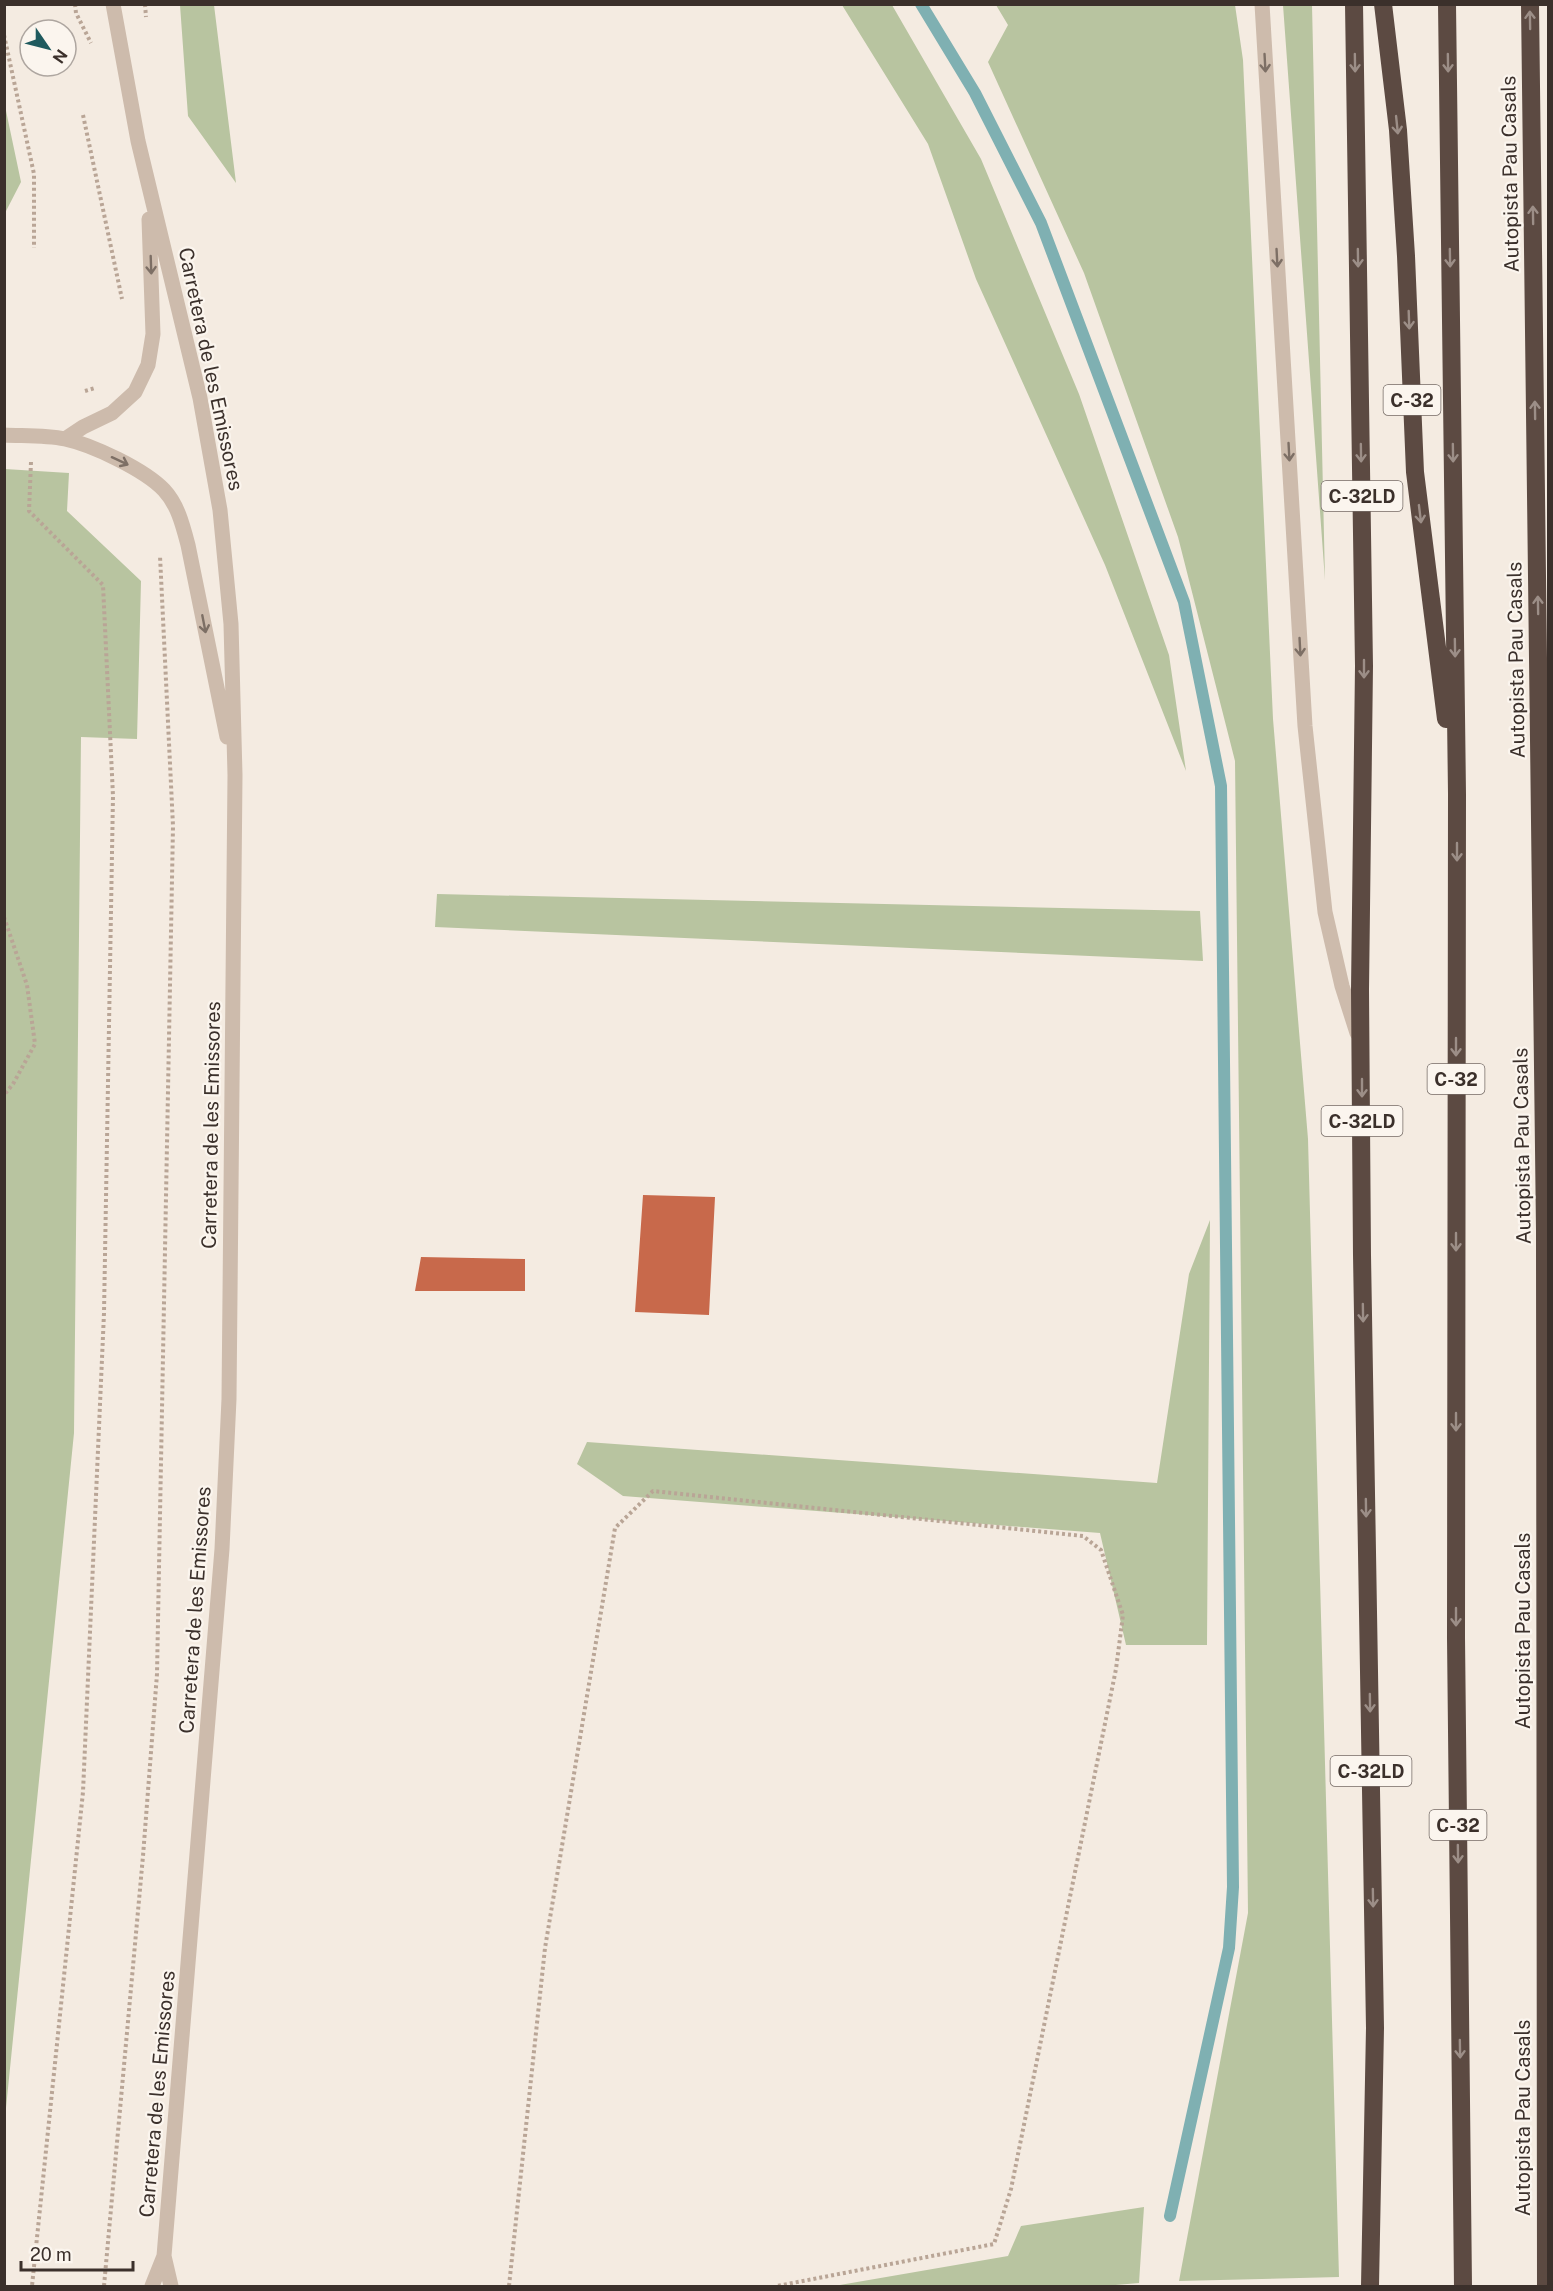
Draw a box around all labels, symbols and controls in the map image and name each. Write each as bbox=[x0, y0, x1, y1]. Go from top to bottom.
one-way arrow bbox=[1525, 10, 1536, 30]
north arrow bbox=[18, 18, 78, 78]
text: N bbox=[49, 46, 71, 67]
one-way arrow bbox=[1260, 52, 1271, 72]
one-way arrow bbox=[1349, 52, 1361, 72]
one-way arrow bbox=[1442, 52, 1454, 72]
street label: Autopista Pau Casals bbox=[1496, 76, 1524, 272]
one-way arrow bbox=[1392, 115, 1403, 135]
one-way arrow bbox=[1527, 205, 1539, 225]
street label: Carretera de les Emissores bbox=[174, 245, 248, 493]
one-way arrow bbox=[1272, 247, 1283, 267]
one-way arrow bbox=[1352, 247, 1364, 267]
one-way arrow bbox=[1445, 247, 1456, 267]
one-way arrow bbox=[145, 254, 156, 274]
one-way arrow bbox=[1403, 309, 1414, 329]
road number: C-32 bbox=[1384, 385, 1440, 415]
one-way arrow bbox=[1529, 400, 1541, 420]
one-way arrow bbox=[1283, 442, 1294, 462]
one-way arrow bbox=[1355, 442, 1367, 462]
one-way arrow bbox=[1447, 442, 1459, 462]
one-way arrow bbox=[110, 455, 128, 467]
road number: C-32LD bbox=[1322, 481, 1402, 511]
one-way arrow bbox=[1415, 504, 1426, 524]
street label: Autopista Pau Casals bbox=[1502, 562, 1530, 758]
one-way arrow bbox=[1532, 595, 1544, 615]
one-way arrow bbox=[199, 614, 210, 633]
one-way arrow bbox=[1295, 636, 1306, 656]
one-way arrow bbox=[1449, 637, 1461, 657]
one-way arrow bbox=[1358, 658, 1370, 678]
one-way arrow bbox=[1451, 842, 1463, 862]
street label: Carretera de les Emissores bbox=[197, 1001, 225, 1249]
one-way arrow bbox=[1450, 1037, 1462, 1057]
street label: Autopista Pau Casals bbox=[1508, 1048, 1536, 1244]
road number: C-32 bbox=[1428, 1064, 1484, 1094]
one-way arrow bbox=[1356, 1077, 1368, 1097]
road number: C-32LD bbox=[1322, 1106, 1402, 1136]
one-way arrow bbox=[1450, 1232, 1462, 1252]
one-way arrow bbox=[1357, 1303, 1369, 1323]
one-way arrow bbox=[1450, 1412, 1462, 1432]
street label: Carretera de les Emissores bbox=[174, 1486, 216, 1734]
one-way arrow bbox=[1361, 1498, 1372, 1518]
street label: Autopista Pau Casals bbox=[1511, 1533, 1535, 1729]
one-way arrow bbox=[1450, 1607, 1462, 1627]
one-way arrow bbox=[1364, 1693, 1376, 1713]
road number: C-32LD bbox=[1330, 1756, 1412, 1786]
road number: C-32 bbox=[1430, 1810, 1486, 1840]
one-way arrow bbox=[1452, 1844, 1464, 1864]
one-way arrow bbox=[1367, 1888, 1379, 1908]
street label: Carretera de les Emissores bbox=[134, 1970, 180, 2218]
street label: Autopista Pau Casals bbox=[1511, 2020, 1535, 2216]
one-way arrow bbox=[1454, 2039, 1466, 2059]
scale bar bbox=[21, 2234, 134, 2272]
text: 20 m bbox=[30, 2244, 72, 2265]

